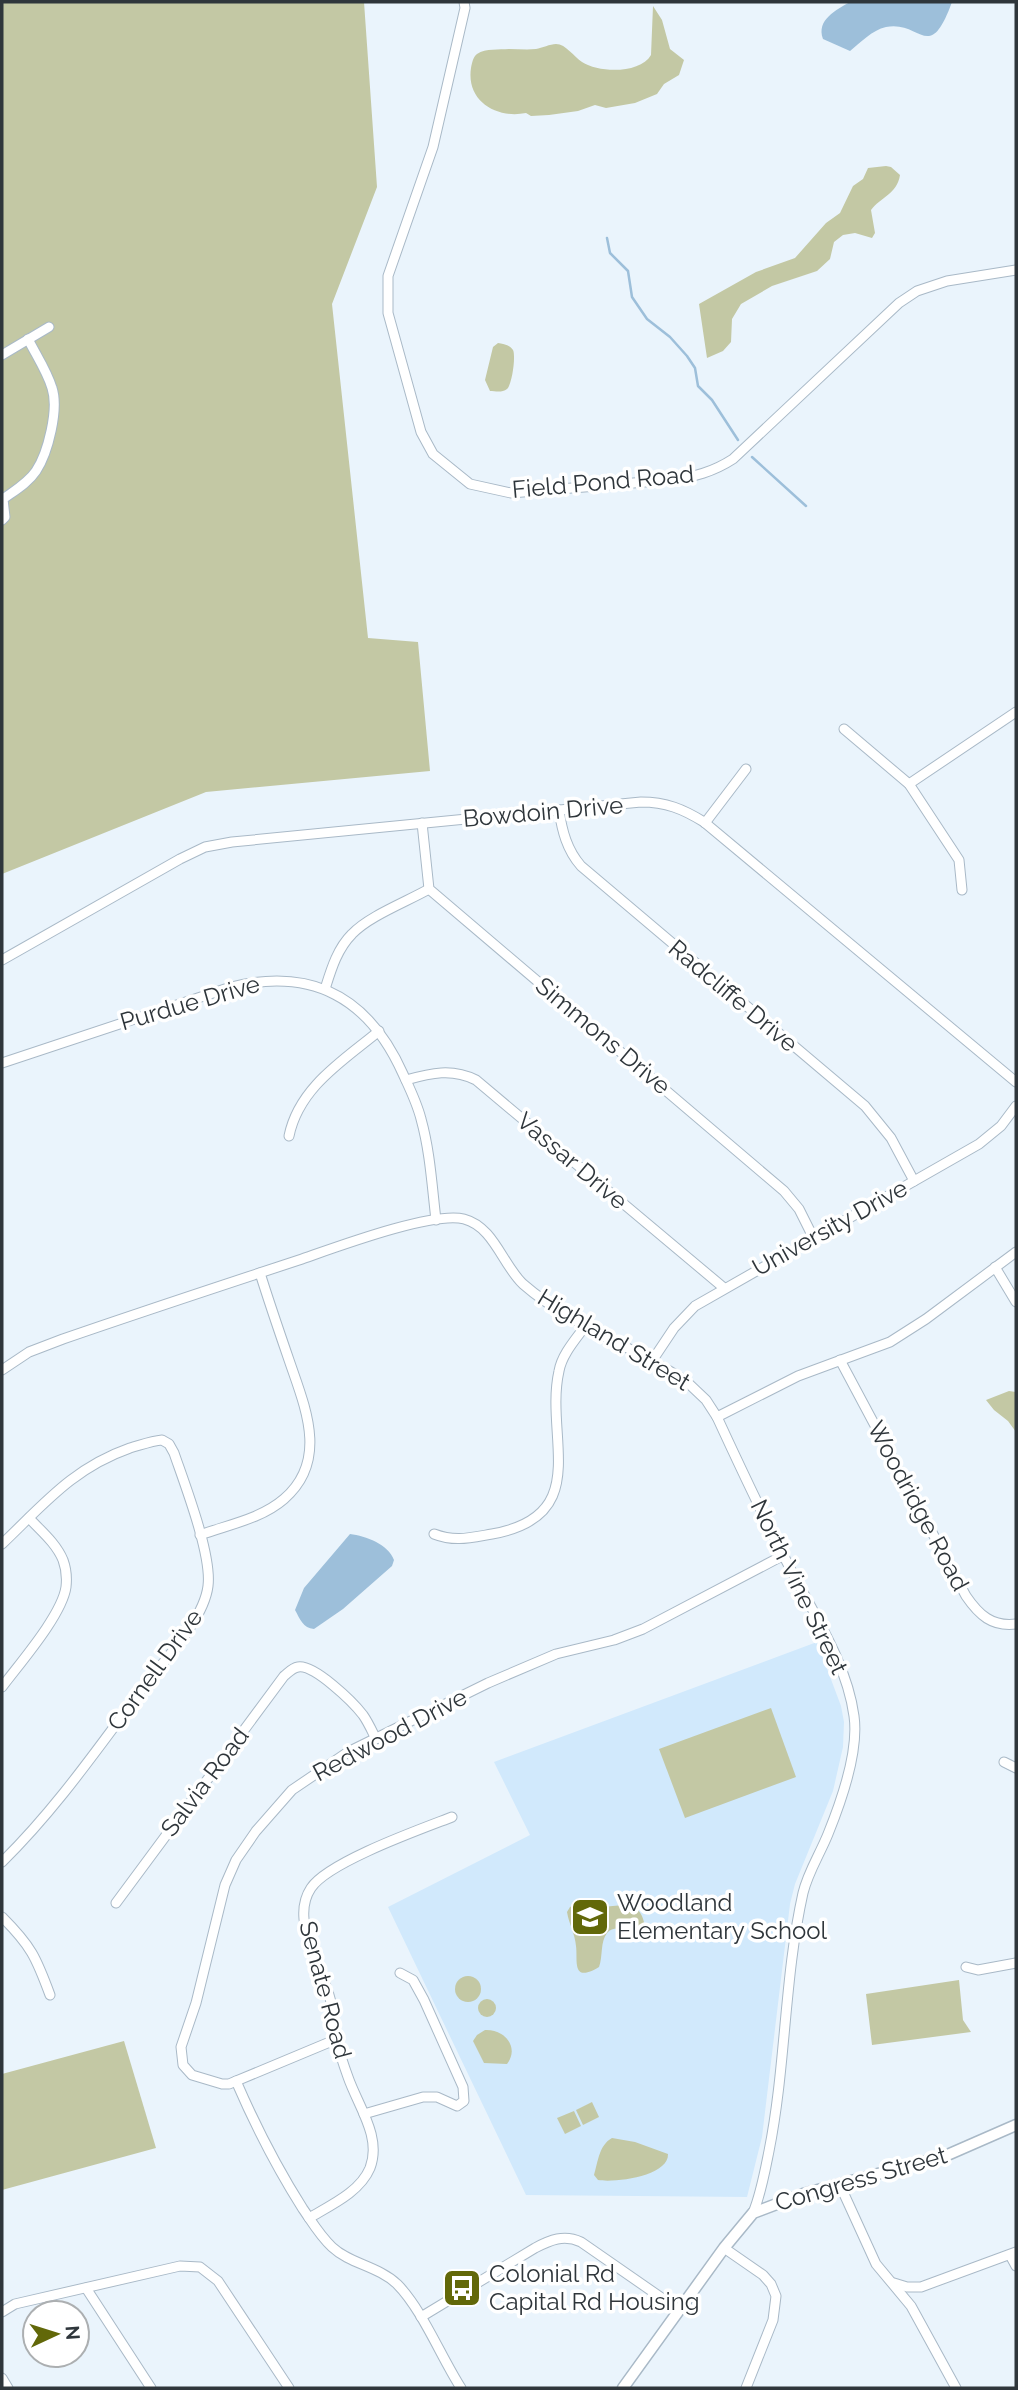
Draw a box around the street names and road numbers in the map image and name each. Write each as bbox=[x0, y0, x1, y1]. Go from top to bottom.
street label: Field Pond Road bbox=[511, 459, 695, 504]
street label: Bowdoin Drive bbox=[462, 790, 624, 833]
street label: Radcliffe Drive bbox=[663, 933, 804, 1058]
street label: Purdue Drive bbox=[117, 969, 263, 1036]
street label: Simmons Drive bbox=[530, 971, 677, 1100]
street label: Vassar Drive bbox=[511, 1106, 634, 1215]
street label: University Drive bbox=[747, 1173, 912, 1282]
street label: Highland Street bbox=[533, 1283, 696, 1397]
street label: Woodridge Road bbox=[861, 1416, 975, 1596]
street label: North Vine Street bbox=[745, 1495, 854, 1679]
street label: Cornell Drive bbox=[101, 1603, 208, 1736]
street label: Redwood Drive bbox=[308, 1682, 472, 1787]
street label: Salvia Road bbox=[154, 1722, 255, 1842]
street label: Senate Road bbox=[293, 1918, 358, 2062]
street label: Congress Street bbox=[772, 2140, 950, 2217]

